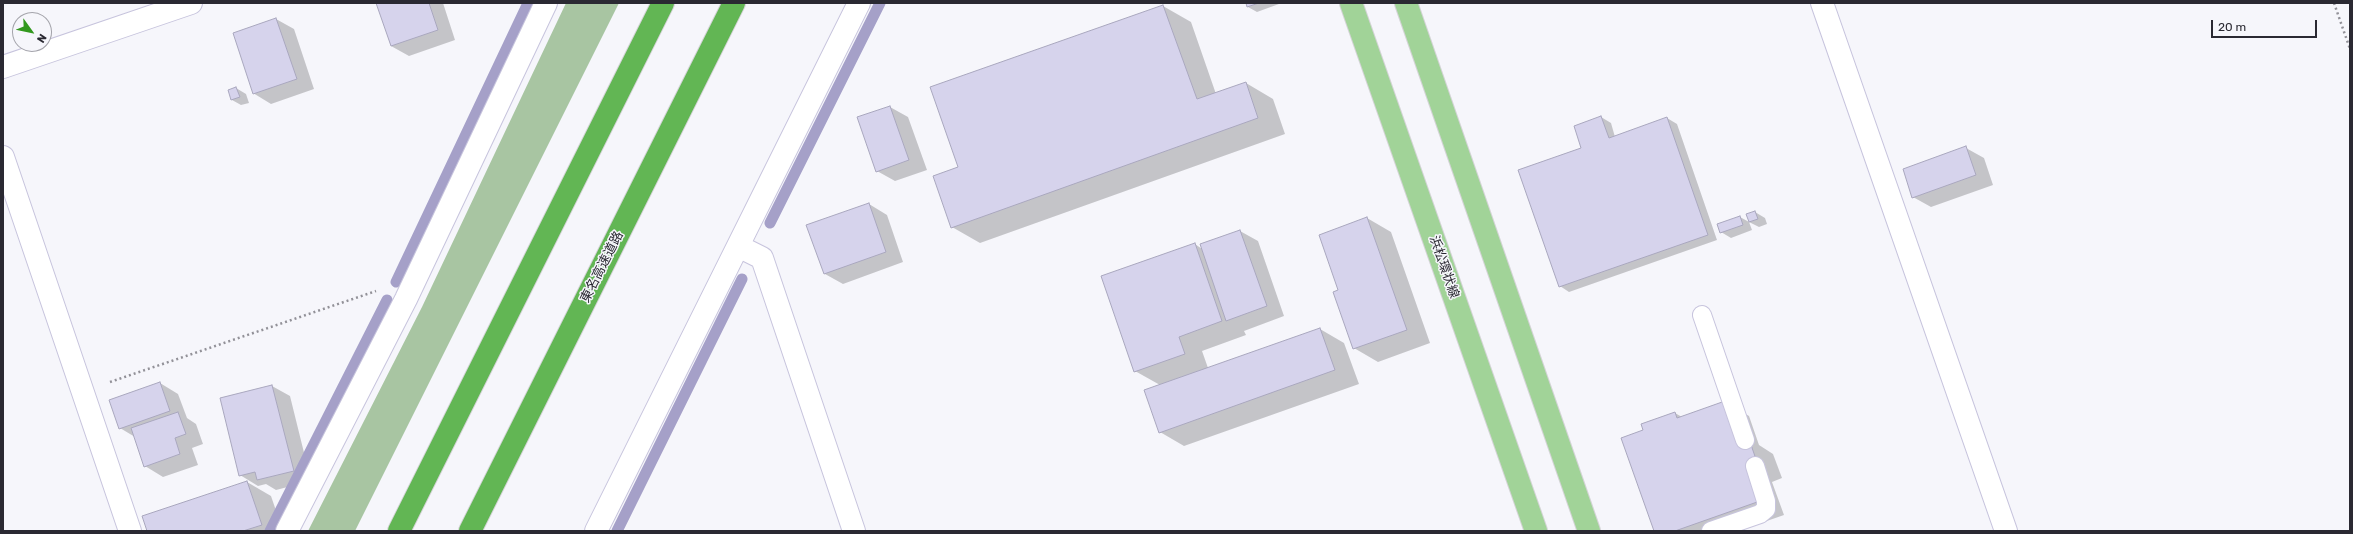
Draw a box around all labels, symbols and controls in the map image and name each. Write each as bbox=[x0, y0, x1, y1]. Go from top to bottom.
north arrow bbox=[12, 12, 52, 52]
scale bar bbox=[2213, 12, 2319, 38]
text: 20 m bbox=[2218, 20, 2246, 34]
text: N bbox=[34, 31, 49, 45]
street label: 東名高速道路 bbox=[577, 229, 627, 305]
street label: 浜松環状線 bbox=[1426, 234, 1462, 300]

